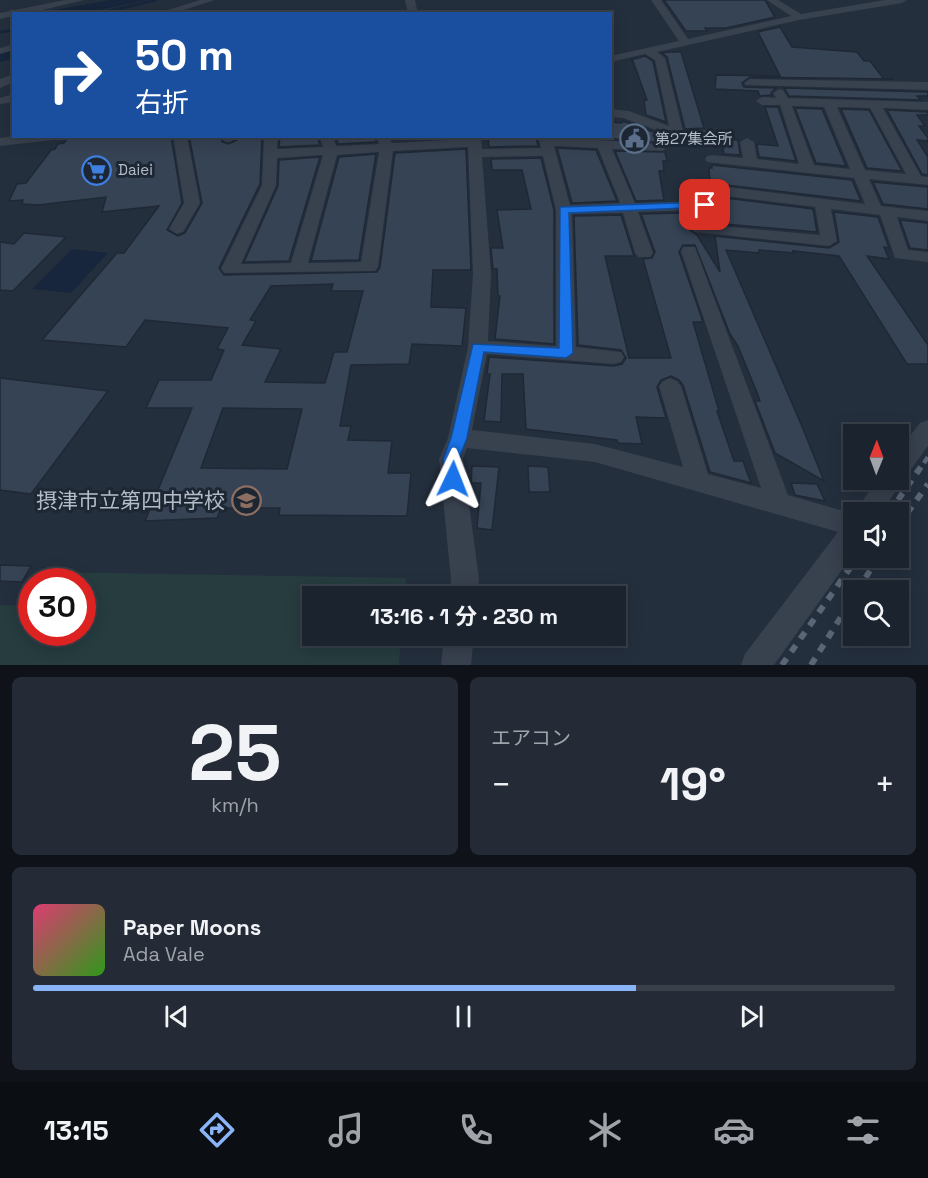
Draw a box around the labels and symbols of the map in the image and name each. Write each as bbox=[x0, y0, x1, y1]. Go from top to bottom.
public building icon: 第27集会所 bbox=[618, 123, 650, 155]
place label: 第27集会所 bbox=[655, 129, 732, 148]
supermarket icon: Daiei bbox=[81, 154, 113, 186]
place label: Daiei bbox=[118, 160, 153, 179]
pin bbox=[679, 179, 730, 230]
north arrow bbox=[843, 424, 909, 490]
position arrow bbox=[421, 447, 485, 511]
school or university icon: 摂津市立第四中学校 bbox=[230, 485, 262, 517]
place label: 摂津市立第四中学校 bbox=[36, 487, 225, 514]
speed limit sign: 30 bbox=[18, 568, 96, 646]

